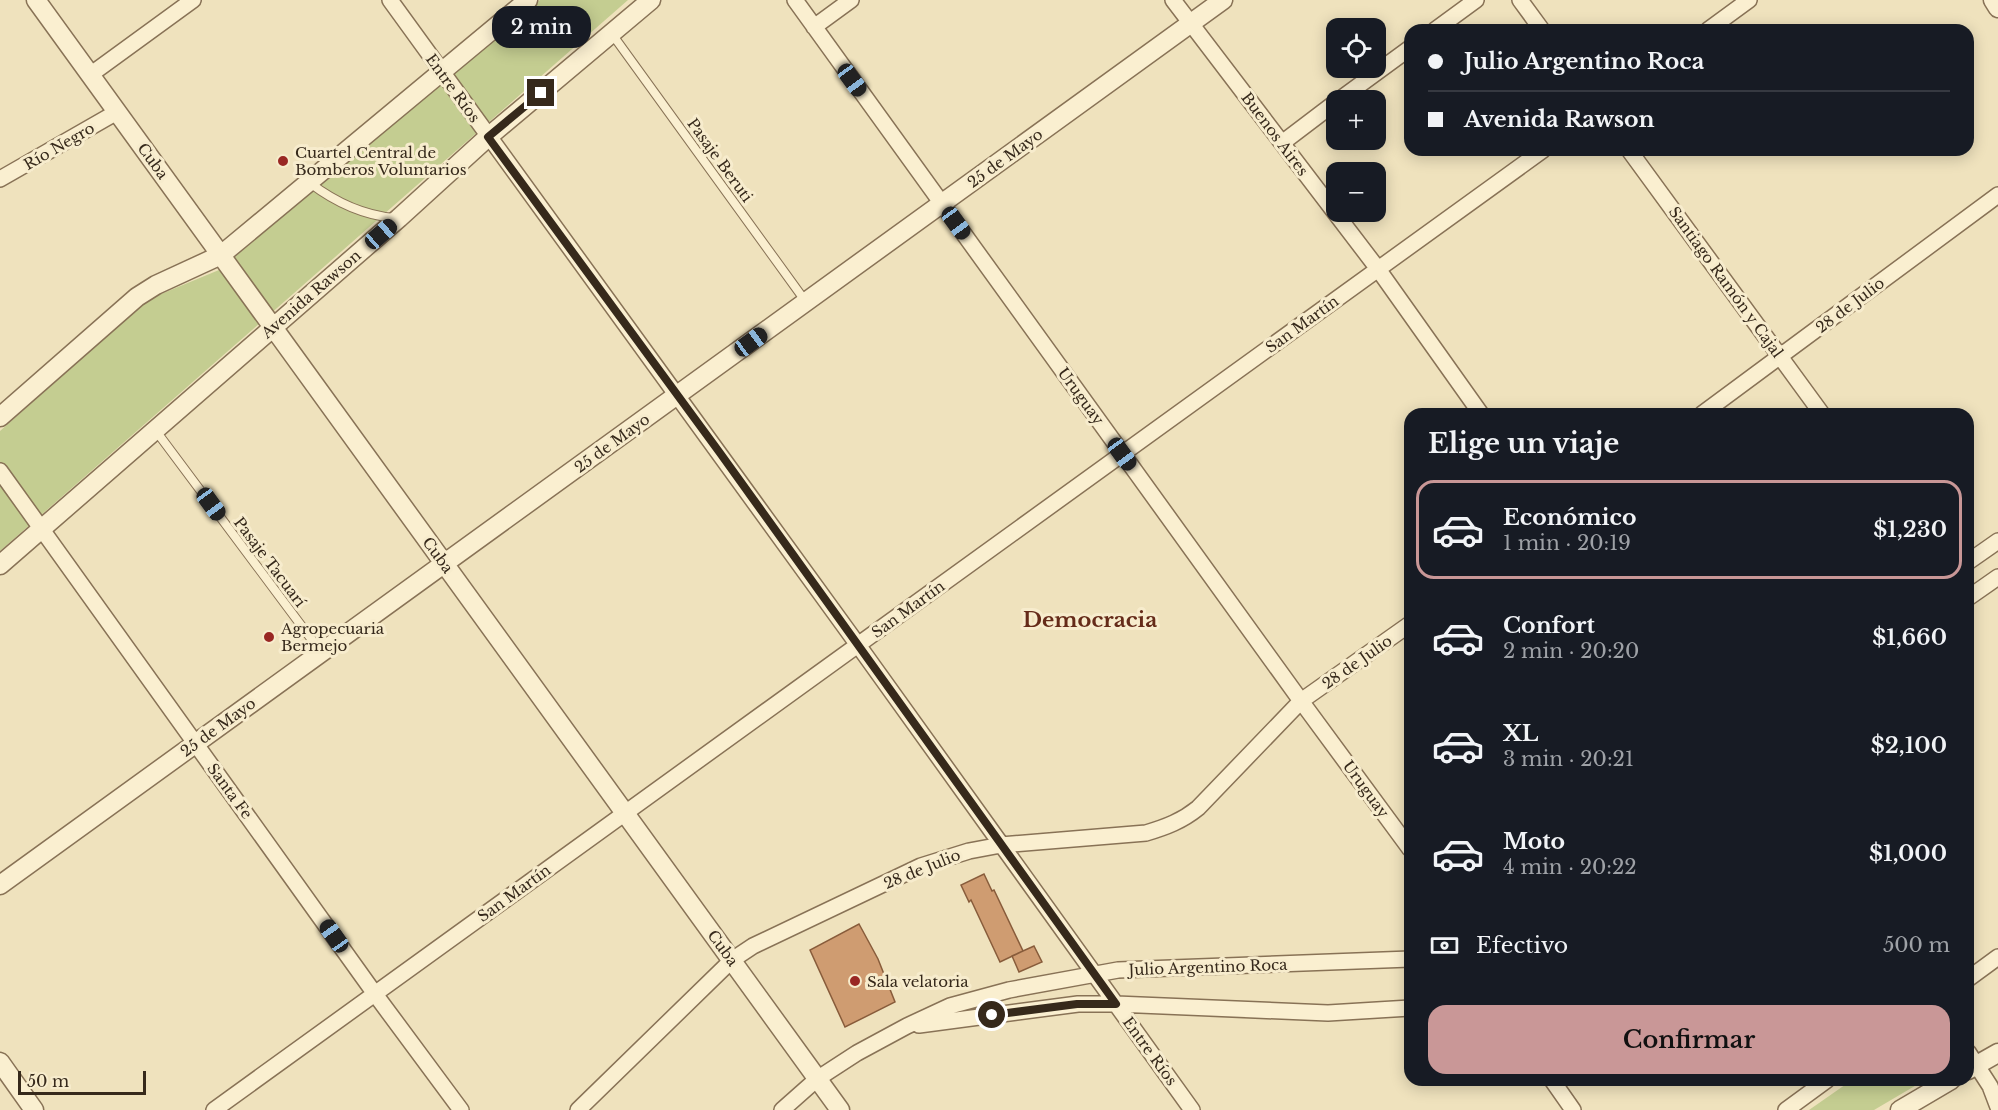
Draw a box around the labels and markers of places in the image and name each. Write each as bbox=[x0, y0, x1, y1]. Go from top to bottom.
place label: Cuartel Central de Bomberos Voluntarios bbox=[295, 143, 467, 179]
marker: Cuartel Central de Bomberos Voluntarios bbox=[276, 154, 290, 168]
place label: Agropecuaria Bermejo bbox=[280, 619, 385, 655]
marker: Agropecuaria Bermejo bbox=[262, 630, 276, 644]
place label: Sala velatoria bbox=[867, 972, 969, 991]
marker: Sala velatoria bbox=[848, 974, 862, 988]

